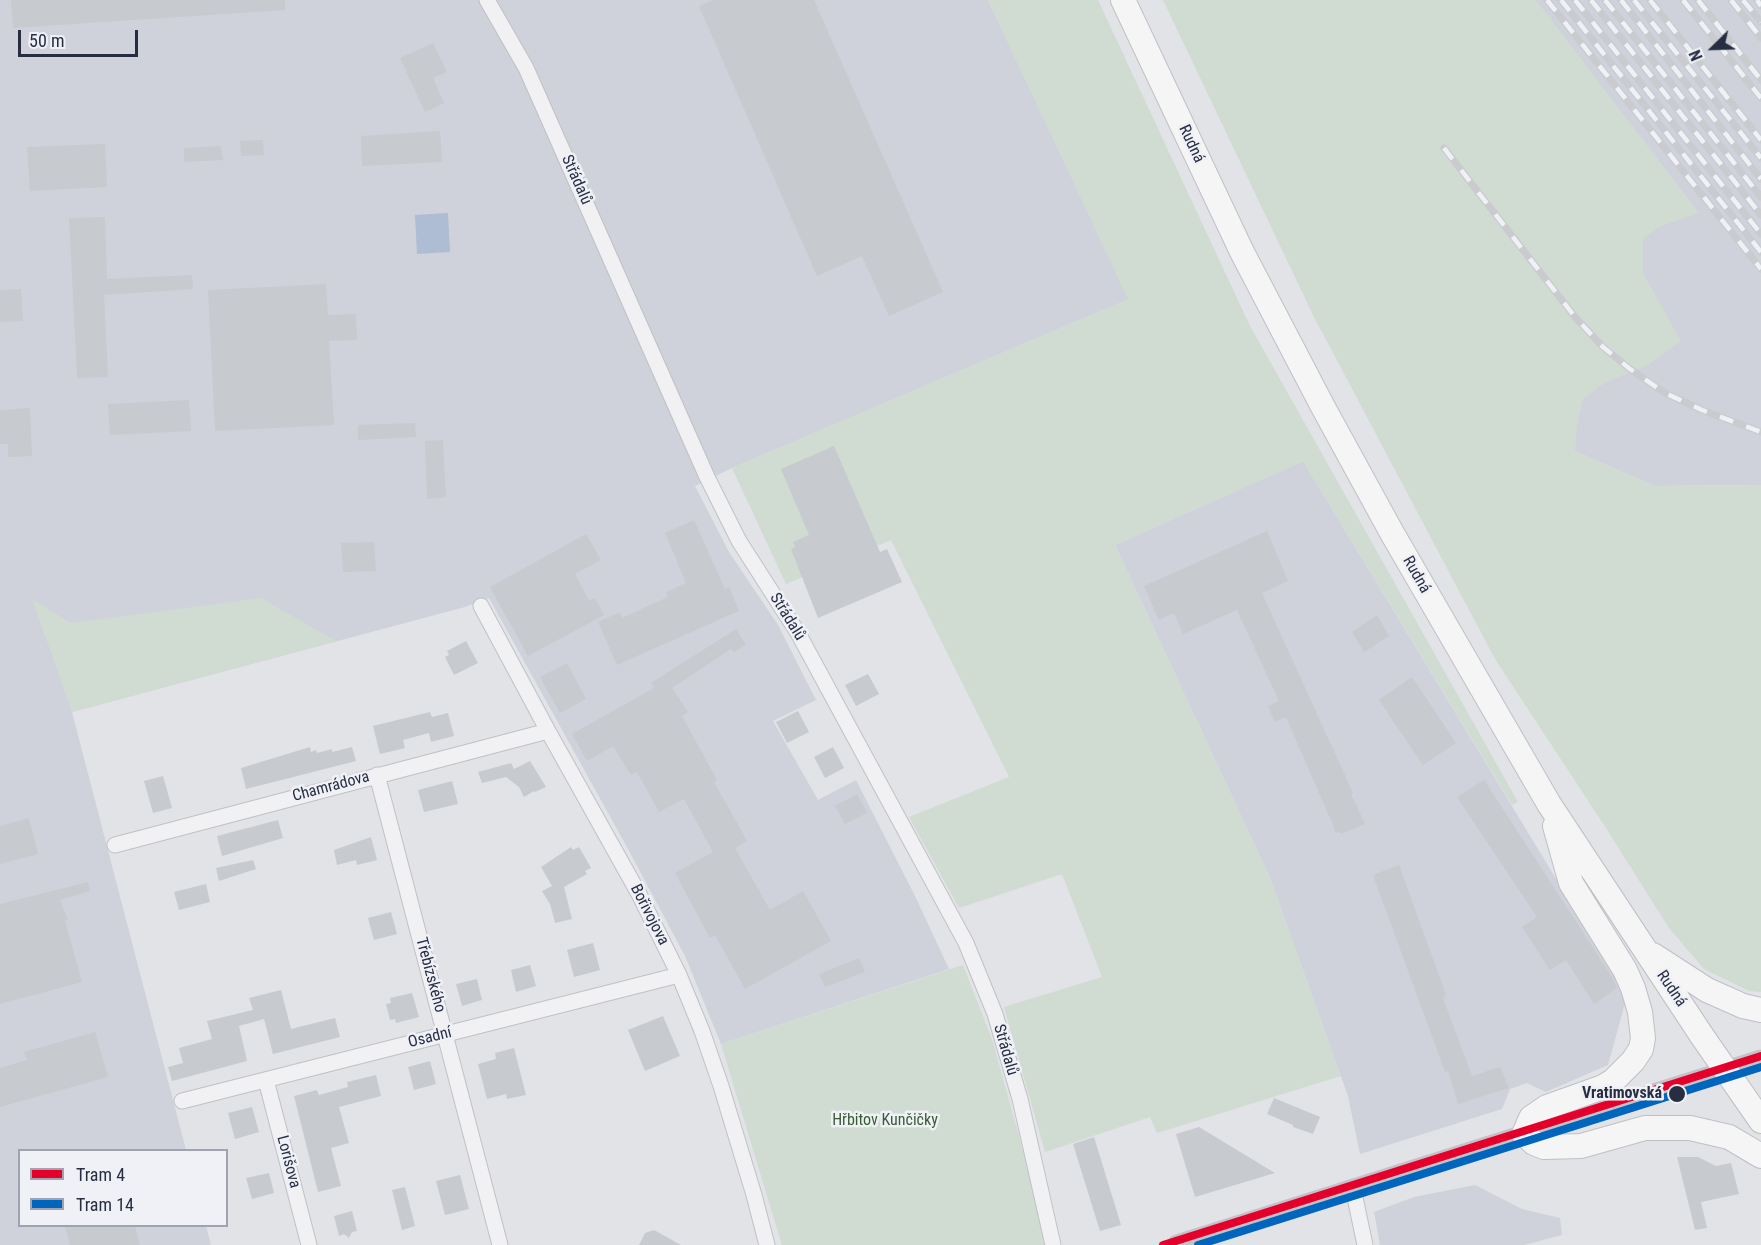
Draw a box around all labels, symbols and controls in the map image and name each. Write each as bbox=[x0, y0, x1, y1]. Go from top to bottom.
scale bar bbox=[21, 18, 141, 56]
north arrow bbox=[1683, 18, 1743, 78]
text: 50 m bbox=[29, 30, 64, 51]
text: N bbox=[1685, 47, 1707, 63]
street label: Rudná bbox=[1174, 122, 1208, 166]
street label: Střádalů bbox=[557, 152, 595, 208]
street label: Rudná bbox=[1398, 553, 1434, 597]
street label: Střádalů bbox=[765, 590, 809, 644]
street label: Chamrádova bbox=[290, 768, 372, 806]
street label: Bořivojova bbox=[625, 881, 673, 949]
street label: Třebízského bbox=[411, 935, 449, 1015]
street label: Rudná bbox=[1652, 967, 1690, 1011]
street label: Střádalů bbox=[989, 1022, 1021, 1078]
street label: Osadní bbox=[406, 1023, 454, 1053]
place label: Vratimovská bbox=[1582, 1084, 1662, 1104]
marker: Vratimovská bbox=[1667, 1084, 1687, 1104]
park label: Hřbitov Kunčičky bbox=[832, 1111, 938, 1131]
street label: Lorišova bbox=[272, 1134, 304, 1190]
legend bbox=[18, 1149, 228, 1227]
text: Tram 4 bbox=[76, 1164, 125, 1185]
text: Tram 14 bbox=[76, 1194, 134, 1215]

